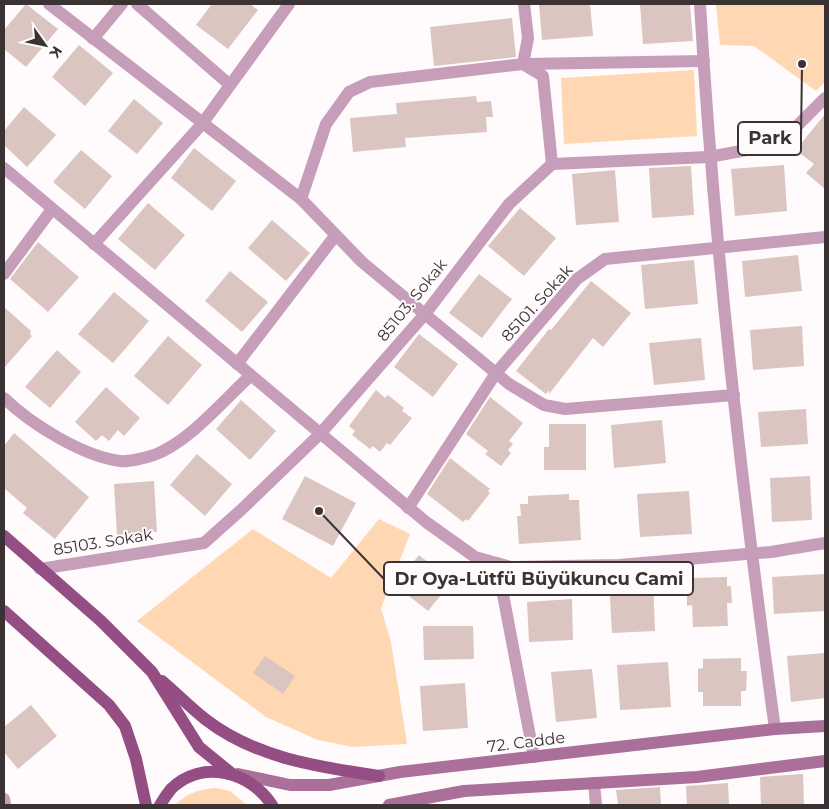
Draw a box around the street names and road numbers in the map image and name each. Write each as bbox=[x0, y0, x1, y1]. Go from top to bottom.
street label: 85103. Sokak bbox=[373, 255, 451, 345]
street label: 85101. Sokak bbox=[497, 260, 577, 346]
street label: 85103. Sokak bbox=[52, 525, 154, 559]
street label: 72. Cadde bbox=[486, 728, 566, 756]

